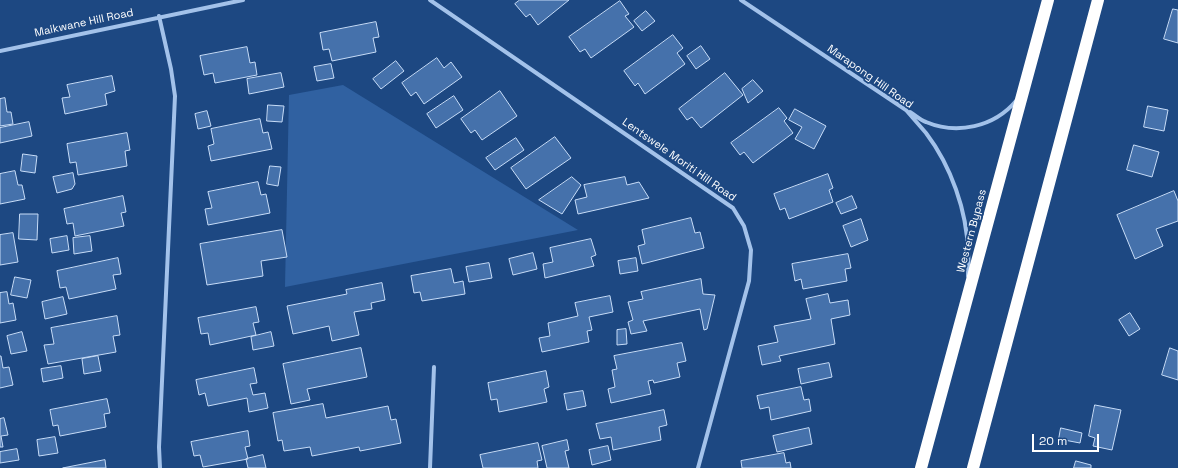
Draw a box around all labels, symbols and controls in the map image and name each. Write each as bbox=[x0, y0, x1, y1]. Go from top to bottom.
street label: Maikwane Hill Road bbox=[33, 6, 135, 40]
street label: Marapong Hill Road bbox=[825, 42, 915, 112]
street label: Lentswele Moriti Hill Road bbox=[620, 116, 738, 204]
street label: Western Bypass bbox=[955, 188, 989, 274]
scale bar bbox=[1034, 426, 1101, 452]
text: 20 m bbox=[1039, 433, 1067, 449]

